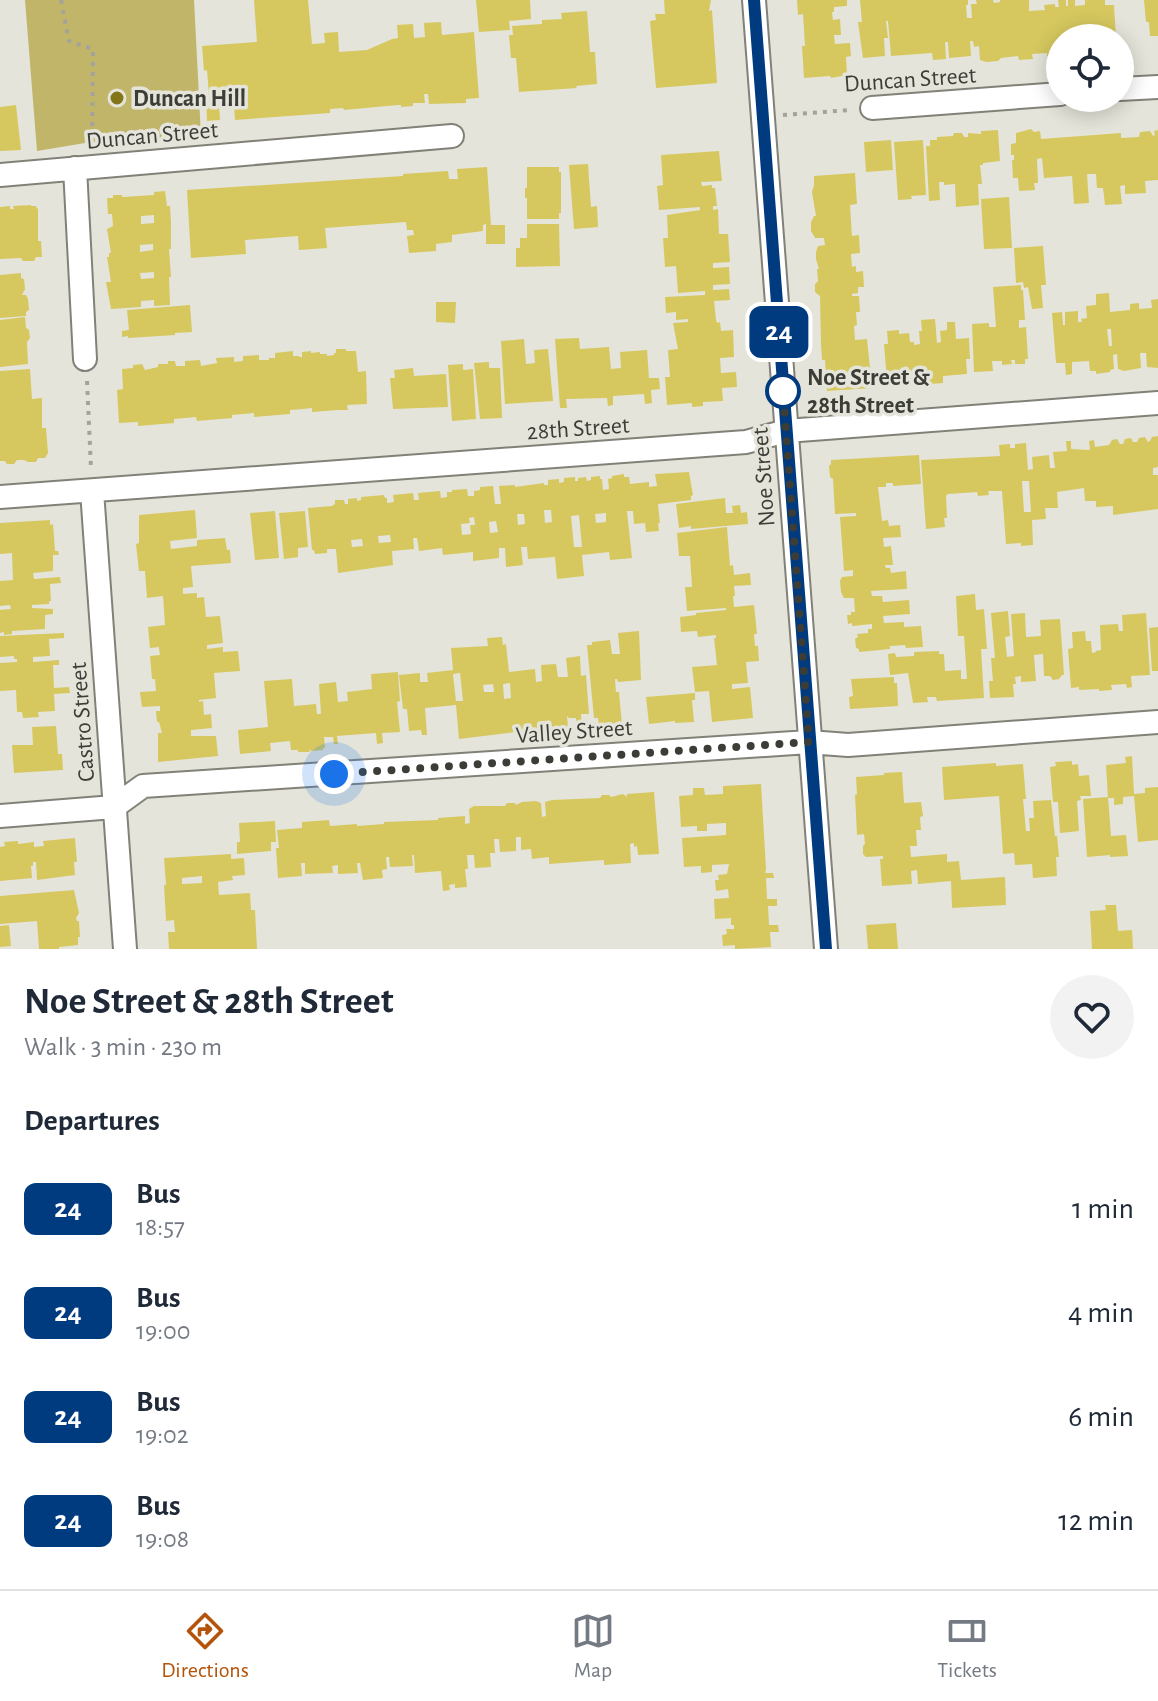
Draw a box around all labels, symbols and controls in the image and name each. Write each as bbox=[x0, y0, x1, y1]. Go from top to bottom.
map controls bbox=[1046, 24, 1134, 112]
button: locate bbox=[1046, 24, 1134, 112]
street label: Duncan Street bbox=[843, 63, 977, 97]
place label: Duncan Hill bbox=[133, 87, 246, 111]
marker: Duncan Hill bbox=[108, 89, 126, 107]
street label: Duncan Street bbox=[85, 118, 220, 154]
line badge: 24 bbox=[743, 306, 815, 358]
text: 24 bbox=[765, 318, 793, 346]
place label: Noe Street & 28th Street bbox=[807, 366, 930, 418]
marker: Noe Street & 28th Street bbox=[766, 374, 800, 408]
street label: 28th Street bbox=[526, 413, 631, 445]
street label: Noe Street bbox=[749, 426, 779, 527]
street label: Castro Street bbox=[67, 661, 99, 783]
street label: Valley Street bbox=[515, 716, 634, 748]
your location bbox=[314, 754, 354, 794]
button: heart bbox=[1050, 975, 1134, 1059]
text: Noe Street & 28th Street bbox=[24, 983, 393, 1021]
text: Walk · 3 min · 230 m bbox=[24, 1034, 222, 1060]
text: Departures bbox=[24, 1106, 160, 1136]
text: Bus bbox=[136, 1179, 181, 1209]
text: 1 min bbox=[1072, 1194, 1134, 1224]
text: 24 bbox=[54, 1195, 82, 1223]
text: 18:57 bbox=[136, 1214, 185, 1240]
text: Bus bbox=[136, 1283, 181, 1313]
text: 4 min bbox=[1068, 1298, 1134, 1328]
text: 24 bbox=[54, 1299, 82, 1327]
text: 19:00 bbox=[136, 1318, 191, 1344]
text: Bus bbox=[136, 1387, 181, 1417]
text: 6 min bbox=[1068, 1402, 1134, 1432]
text: 24 bbox=[54, 1403, 82, 1431]
text: 19:02 bbox=[136, 1422, 189, 1448]
text: Bus bbox=[136, 1491, 181, 1521]
text: 12 min bbox=[1058, 1506, 1134, 1536]
text: 24 bbox=[54, 1507, 82, 1535]
text: 19:08 bbox=[136, 1526, 189, 1552]
tab: Directions bbox=[161, 1609, 249, 1683]
tab: Map bbox=[571, 1609, 615, 1683]
tab: Tickets bbox=[937, 1609, 997, 1683]

